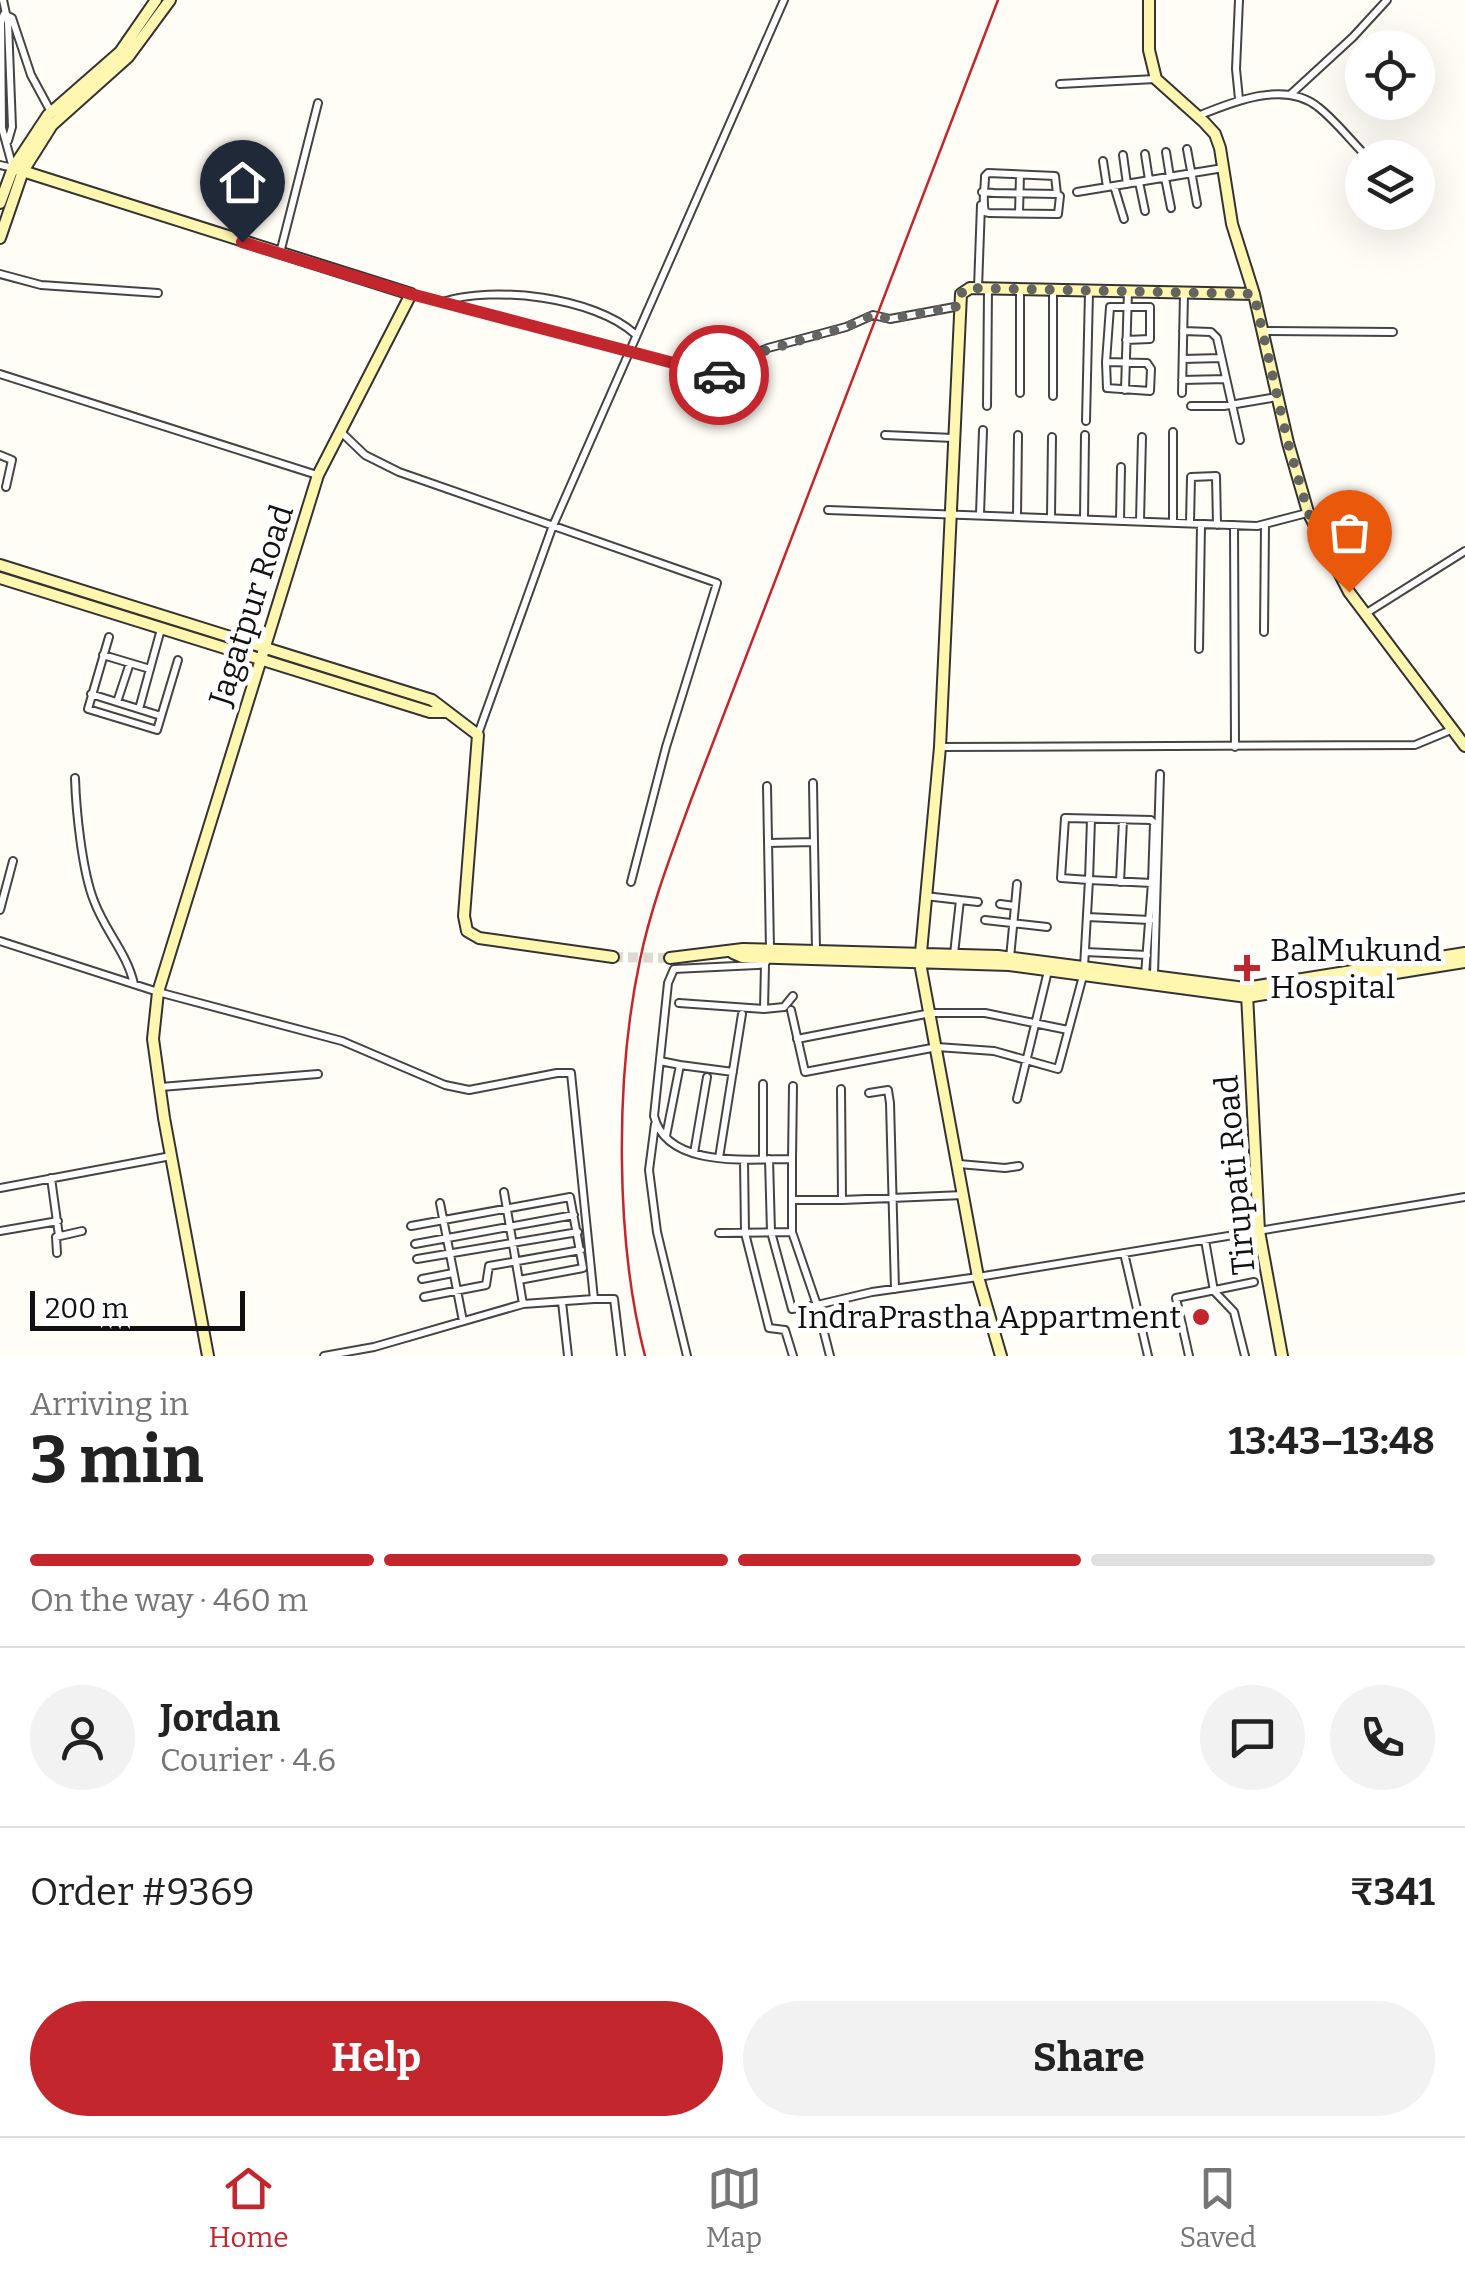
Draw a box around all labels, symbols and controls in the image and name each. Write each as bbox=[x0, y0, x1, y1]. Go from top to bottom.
map controls bbox=[1345, 30, 1435, 230]
button: locate bbox=[1345, 30, 1435, 120]
pin bbox=[200, 140, 285, 243]
button: layers bbox=[1345, 140, 1435, 230]
icon: home bbox=[215, 155, 270, 210]
courier bbox=[669, 325, 769, 425]
icon: car bbox=[692, 348, 747, 403]
pin bbox=[1307, 490, 1392, 593]
street label: Jagatpur Road bbox=[200, 500, 301, 711]
icon: bag bbox=[1322, 505, 1377, 560]
place label: BalMukund Hospital bbox=[1270, 931, 1442, 1006]
marker: BalMukund Hospital bbox=[1234, 955, 1260, 981]
street label: Tirupati Road bbox=[1207, 1073, 1263, 1277]
scale bar bbox=[30, 1286, 245, 1330]
text: 200 m bbox=[45, 1292, 128, 1325]
place label: IndraPrastha Appartment bbox=[797, 1298, 1181, 1336]
marker: IndraPrastha Appartment bbox=[1190, 1306, 1212, 1328]
text: Arriving in bbox=[30, 1385, 189, 1423]
text: 13:43–13:48 bbox=[1228, 1418, 1435, 1464]
text: 3 min bbox=[30, 1421, 204, 1499]
text: On the way · 460 m bbox=[30, 1581, 308, 1619]
button: person bbox=[30, 1685, 135, 1790]
button: chat bbox=[1200, 1685, 1305, 1790]
button: phone bbox=[1330, 1685, 1435, 1790]
text: Jordan bbox=[160, 1695, 280, 1741]
text: Courier · 4.6 bbox=[160, 1741, 336, 1779]
text: Order #9369 bbox=[30, 1869, 254, 1915]
text: ₹341 bbox=[1350, 1869, 1435, 1915]
button: Help bbox=[30, 2001, 723, 2116]
button: Share bbox=[743, 2001, 1435, 2116]
tab: Home bbox=[209, 2161, 289, 2254]
tab: Map bbox=[706, 2161, 762, 2254]
tab: Saved bbox=[1179, 2161, 1256, 2254]

